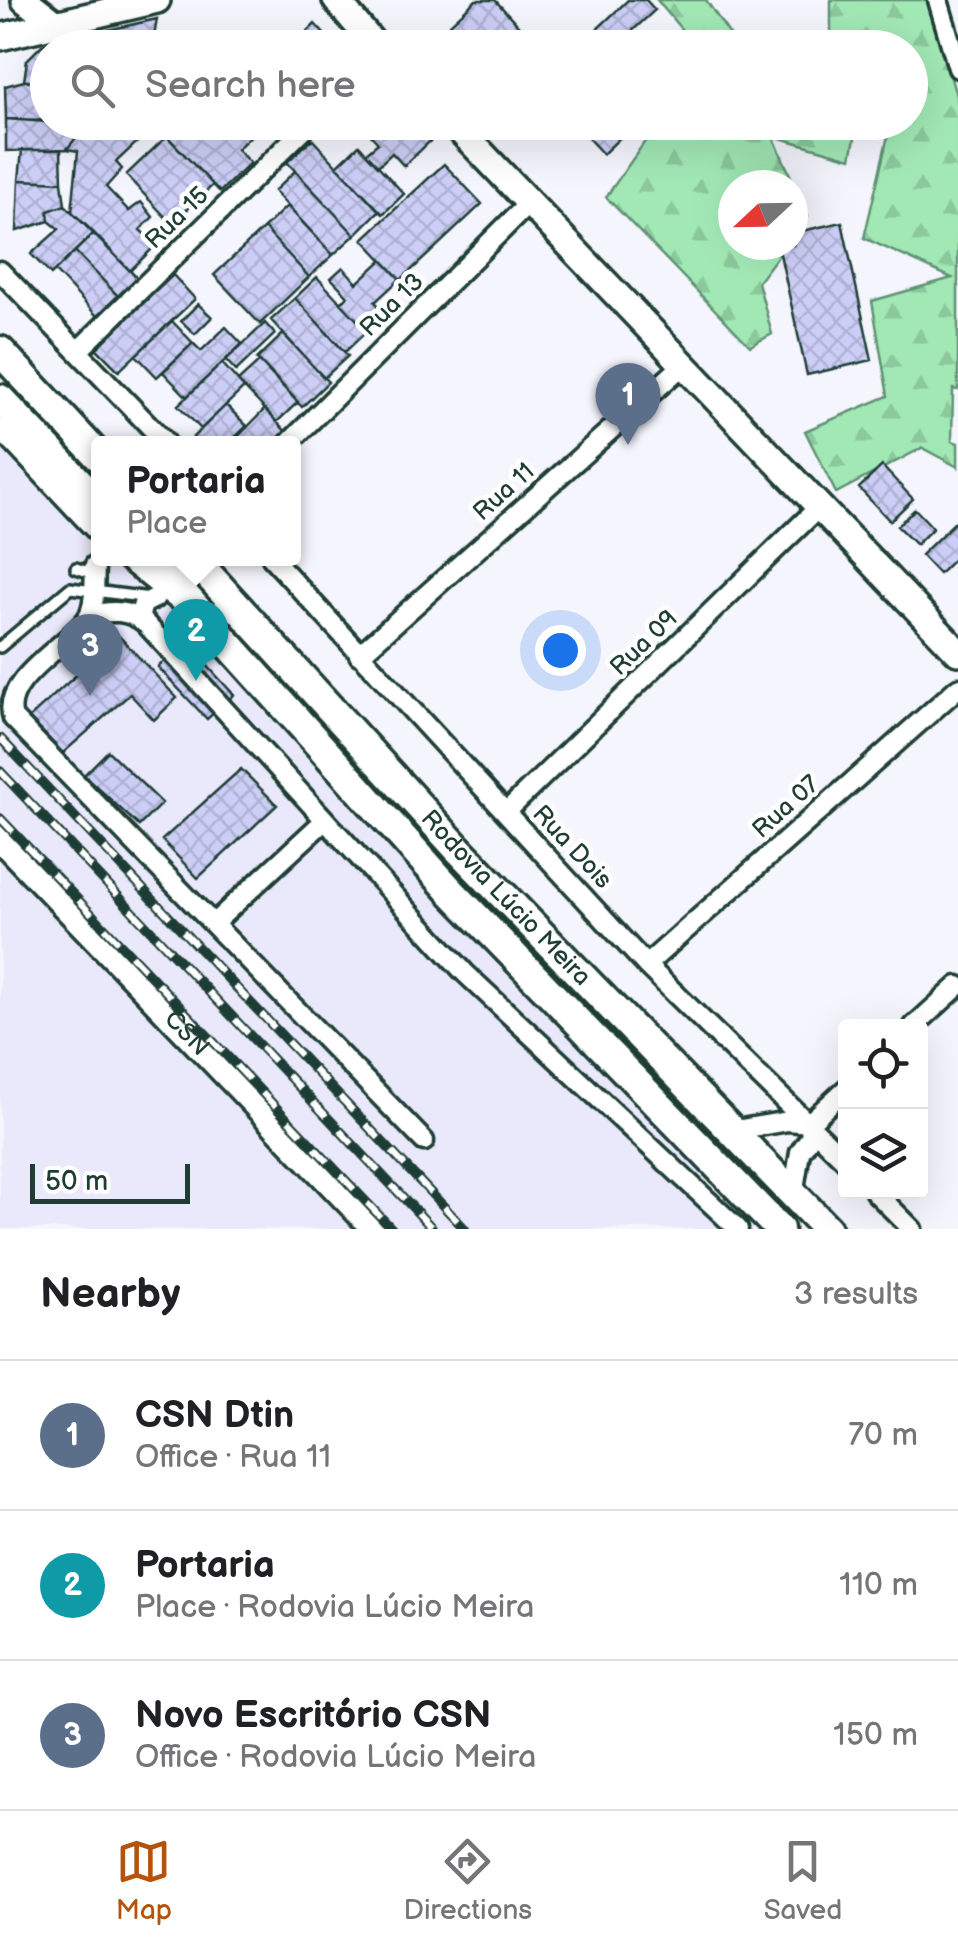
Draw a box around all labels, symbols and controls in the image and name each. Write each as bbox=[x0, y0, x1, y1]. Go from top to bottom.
search box bbox=[30, 30, 928, 140]
icon: search bbox=[65, 58, 120, 113]
text: Search here bbox=[145, 63, 356, 108]
north arrow bbox=[718, 170, 808, 260]
street label: Rua 15 bbox=[139, 180, 215, 256]
street label: Rua 13 bbox=[354, 267, 430, 343]
pin: 1 bbox=[596, 362, 660, 445]
popup bbox=[91, 436, 301, 566]
street label: Rua 11 bbox=[467, 456, 541, 528]
text: Portaria bbox=[126, 459, 266, 504]
text: Place bbox=[126, 504, 207, 543]
pin: 2 bbox=[164, 598, 228, 681]
street label: Rua 09 bbox=[604, 603, 684, 683]
pin: 3 bbox=[58, 614, 122, 696]
your location bbox=[535, 625, 586, 676]
street label: Rua 07 bbox=[746, 768, 826, 845]
street label: Rua Dois bbox=[526, 799, 618, 895]
street label: Rodovia Lúcio Meira bbox=[414, 803, 598, 992]
street label: CSN bbox=[158, 1003, 216, 1062]
map controls bbox=[838, 1019, 928, 1199]
button: locate bbox=[838, 1019, 928, 1109]
button: layers bbox=[838, 1109, 928, 1199]
scale bar bbox=[30, 1159, 190, 1204]
text: 50 m bbox=[45, 1165, 108, 1198]
text: Nearby bbox=[40, 1269, 180, 1320]
text: 3 results bbox=[794, 1275, 918, 1314]
text: CSN Dtin bbox=[135, 1393, 294, 1438]
text: 1 bbox=[66, 1416, 79, 1455]
text: 70 m bbox=[848, 1416, 918, 1455]
text: Office · Rua 11 bbox=[135, 1438, 331, 1477]
text: Portaria bbox=[135, 1543, 275, 1588]
text: 2 bbox=[63, 1566, 82, 1605]
text: 110 m bbox=[839, 1566, 918, 1605]
text: Place · Rodovia Lúcio Meira bbox=[135, 1588, 534, 1627]
text: Novo Escritório CSN bbox=[135, 1693, 491, 1738]
text: 3 bbox=[63, 1716, 82, 1755]
text: 150 m bbox=[833, 1716, 918, 1755]
text: Office · Rodovia Lúcio Meira bbox=[135, 1738, 536, 1777]
tab: Map bbox=[116, 1834, 172, 1927]
tab: Directions bbox=[403, 1834, 532, 1927]
tab: Saved bbox=[764, 1834, 842, 1927]

